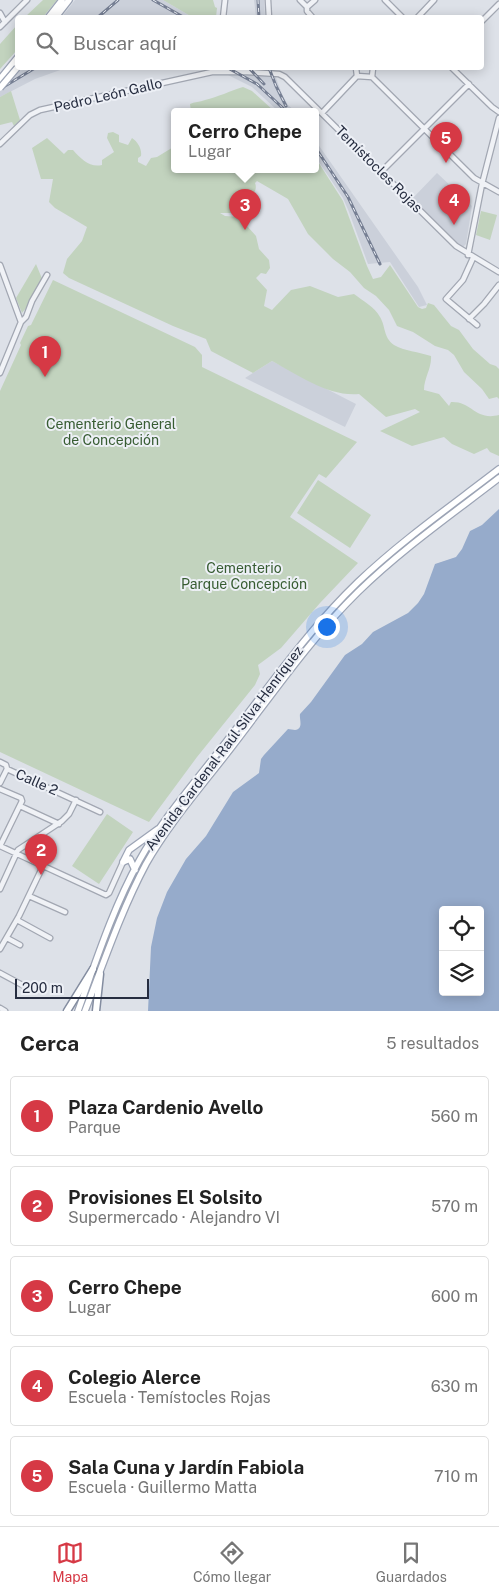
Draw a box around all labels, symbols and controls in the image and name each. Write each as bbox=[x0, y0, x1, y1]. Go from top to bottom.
search box bbox=[15, 15, 484, 70]
icon: search bbox=[33, 29, 61, 57]
text: Buscar aquí bbox=[73, 32, 177, 54]
street label: Pedro León Gallo bbox=[52, 75, 164, 115]
popup bbox=[171, 108, 319, 173]
text: Cerro Chepe bbox=[188, 120, 302, 142]
street label: Temístocles Rojas bbox=[332, 122, 426, 216]
pin: 5 bbox=[430, 122, 462, 163]
text: Lugar bbox=[188, 142, 231, 161]
pin: 4 bbox=[438, 184, 470, 225]
pin: 3 bbox=[229, 189, 261, 230]
pin: 1 bbox=[29, 336, 61, 377]
park label: Cementerio General de Concepción bbox=[46, 416, 176, 448]
park label: Cementerio Parque Concepción bbox=[181, 560, 307, 592]
your location bbox=[314, 614, 340, 640]
street label: Avenida Cardenal Raúl Silva Henríquez bbox=[142, 642, 306, 853]
street label: Calle 2 bbox=[13, 766, 61, 798]
pin: 2 bbox=[25, 834, 57, 875]
map controls bbox=[439, 906, 484, 996]
button: locate bbox=[439, 906, 484, 951]
button: layers bbox=[439, 951, 484, 996]
scale bar bbox=[15, 976, 149, 999]
text: 200 m bbox=[22, 980, 63, 996]
text: Cerca bbox=[20, 1031, 79, 1056]
text: 5 resultados bbox=[386, 1034, 479, 1053]
text: Plaza Cardenio Avello bbox=[68, 1096, 263, 1118]
text: 1 bbox=[34, 1107, 40, 1126]
text: 560 m bbox=[430, 1107, 478, 1126]
text: Parque bbox=[68, 1118, 121, 1137]
text: Provisiones El Solsito bbox=[68, 1186, 262, 1208]
text: 2 bbox=[32, 1197, 42, 1216]
text: 570 m bbox=[431, 1197, 478, 1216]
text: Supermercado · Alejandro VI bbox=[68, 1208, 280, 1227]
text: Cerro Chepe bbox=[68, 1276, 182, 1298]
text: 3 bbox=[32, 1287, 42, 1306]
text: 600 m bbox=[431, 1287, 478, 1306]
text: Lugar bbox=[68, 1298, 111, 1317]
text: Colegio Alerce bbox=[68, 1366, 201, 1388]
text: 4 bbox=[32, 1377, 42, 1396]
text: 630 m bbox=[431, 1377, 478, 1396]
text: Escuela · Temístocles Rojas bbox=[68, 1388, 271, 1407]
text: Sala Cuna y Jardín Fabiola bbox=[68, 1456, 304, 1478]
text: 5 bbox=[32, 1467, 42, 1486]
text: 710 m bbox=[434, 1467, 478, 1486]
text: Escuela · Guillermo Matta bbox=[68, 1478, 257, 1497]
tab: Mapa bbox=[52, 1539, 88, 1585]
tab: Cómo llegar bbox=[193, 1539, 271, 1585]
tab: Guardados bbox=[376, 1539, 447, 1585]

